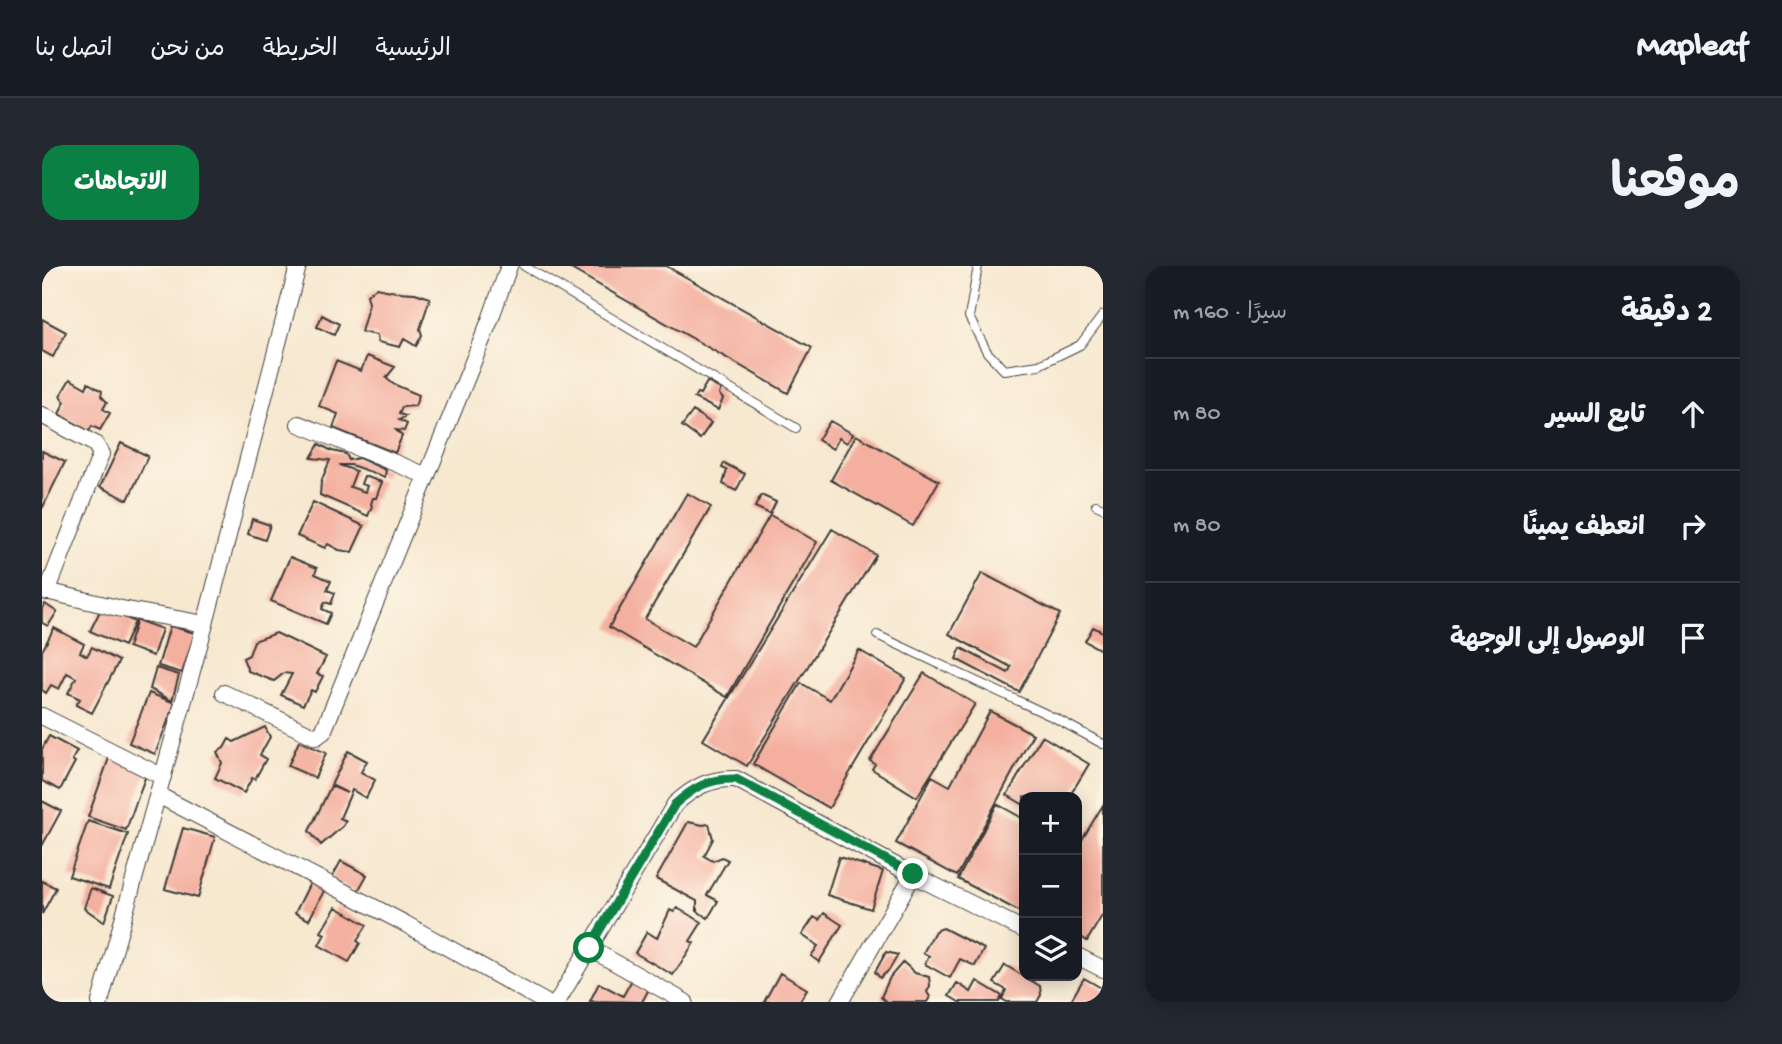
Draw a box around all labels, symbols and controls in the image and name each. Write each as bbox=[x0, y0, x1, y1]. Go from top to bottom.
text: Mapleaf bbox=[1637, 29, 1747, 67]
text: اتصل بنا bbox=[35, 36, 112, 65]
text: من نحن bbox=[150, 36, 225, 65]
text: الخريطة bbox=[263, 36, 338, 65]
text: الرئيسية bbox=[376, 36, 451, 65]
button: الاتجاهات bbox=[42, 145, 199, 220]
text: موقعنا bbox=[1610, 158, 1740, 216]
text: 2 دقيقة bbox=[1621, 297, 1712, 332]
text: سيرًا · 160 m bbox=[1173, 300, 1287, 327]
icon: ahead bbox=[1674, 395, 1712, 433]
text: 80 m bbox=[1173, 401, 1220, 428]
text: تابع السير bbox=[1546, 402, 1645, 433]
icon: right bbox=[1674, 507, 1712, 545]
text: 80 m bbox=[1173, 513, 1220, 540]
text: انعطف يمينًا bbox=[1523, 514, 1645, 545]
icon: arrive bbox=[1674, 619, 1712, 657]
text: الوصول إلى الوجهة bbox=[1450, 626, 1645, 657]
map controls bbox=[1019, 792, 1082, 981]
button: + bbox=[1019, 792, 1082, 855]
button: − bbox=[1019, 855, 1082, 918]
route end bbox=[897, 858, 928, 889]
button: layers bbox=[1019, 918, 1082, 981]
route start bbox=[573, 932, 604, 963]

